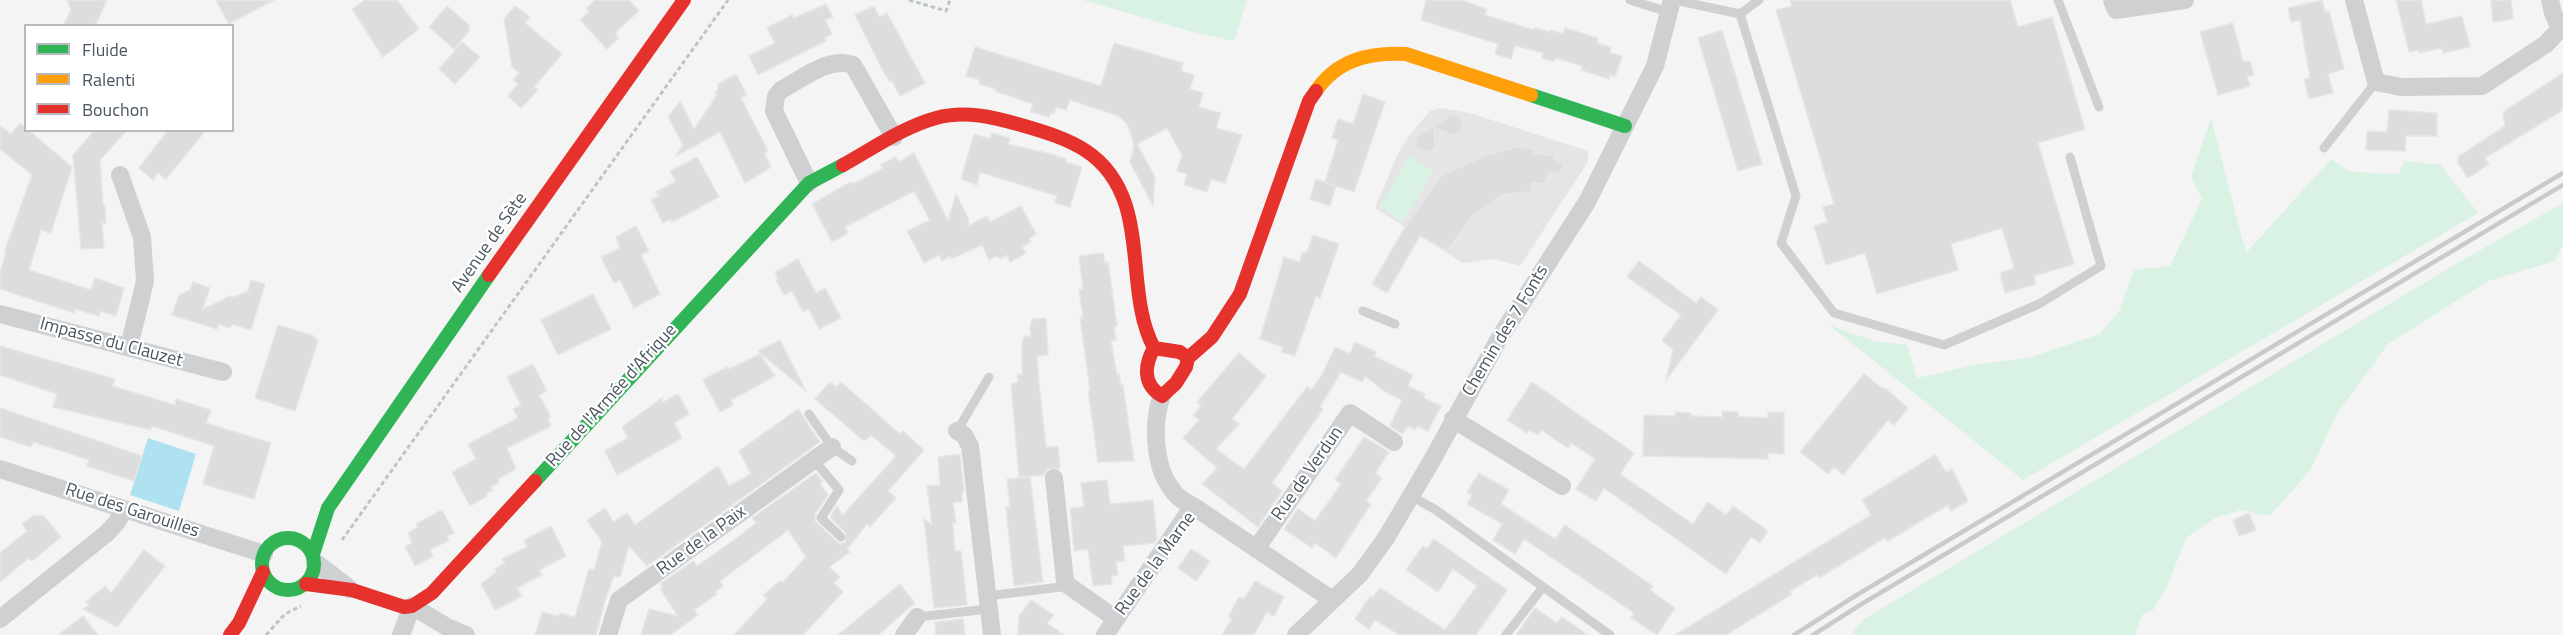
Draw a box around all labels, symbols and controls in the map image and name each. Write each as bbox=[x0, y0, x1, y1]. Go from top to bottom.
legend bbox=[24, 24, 234, 132]
text: Fluide bbox=[82, 36, 128, 63]
text: Ralenti bbox=[82, 66, 135, 93]
text: Bouchon bbox=[82, 96, 149, 123]
street label: Avenue de Sète bbox=[448, 189, 532, 297]
street label: Chemin des 7 Fonts bbox=[1458, 262, 1554, 400]
street label: Impasse du Clauzet bbox=[37, 314, 185, 372]
street label: Rue de l'Armée d'Afrique bbox=[542, 320, 682, 472]
street label: Rue de Verdun bbox=[1268, 423, 1348, 525]
street label: Rue des Garouilles bbox=[62, 479, 202, 543]
street label: Rue de la Paix bbox=[653, 501, 751, 581]
street label: Rue de la Marne bbox=[1111, 508, 1201, 620]

